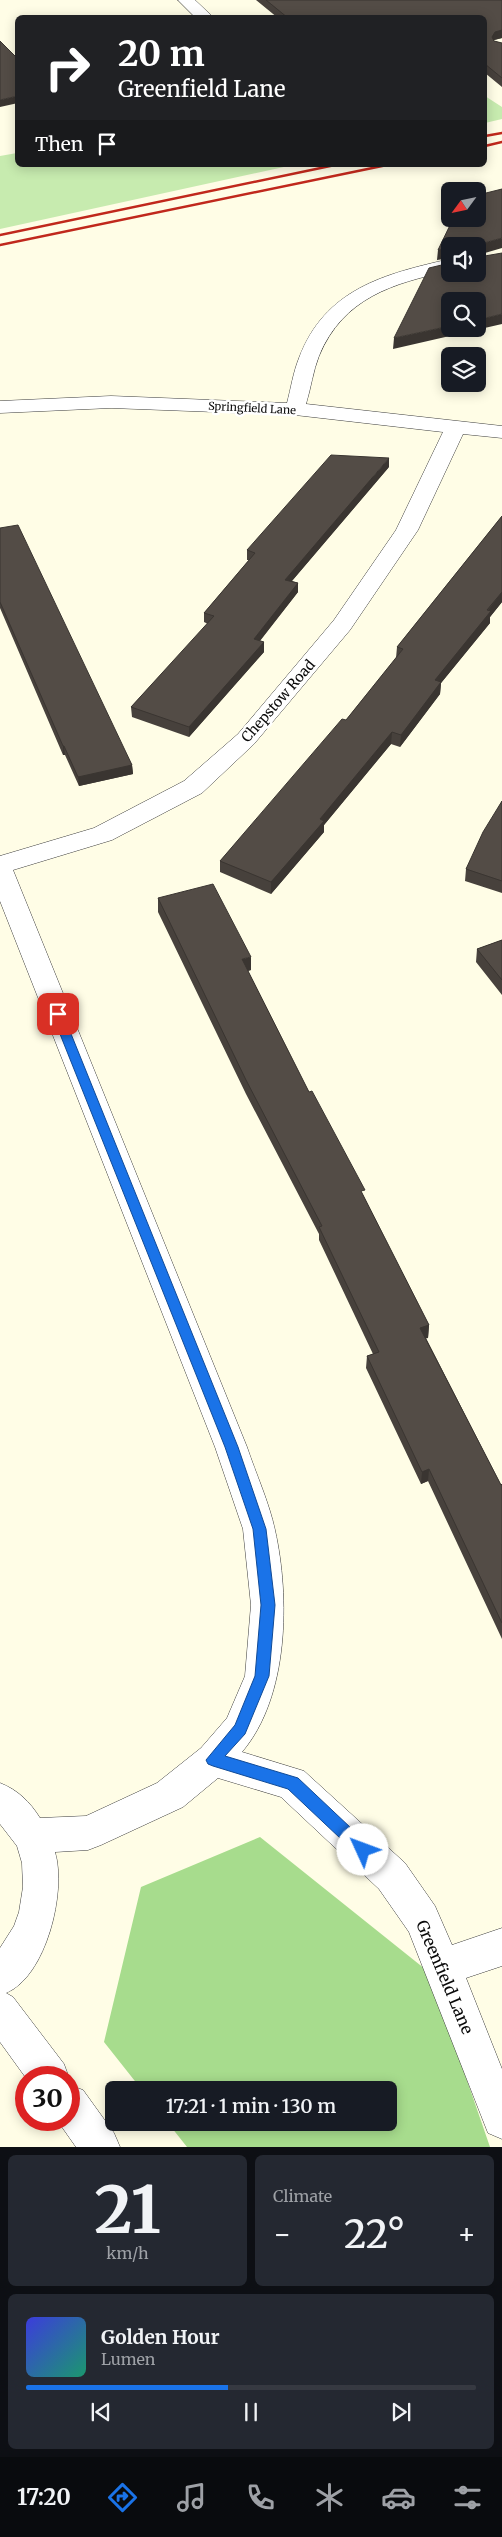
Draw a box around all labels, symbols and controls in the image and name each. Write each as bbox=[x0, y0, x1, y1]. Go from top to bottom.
text: 20 m bbox=[118, 32, 205, 76]
icon: right bbox=[35, 35, 100, 100]
text: Greenfield Lane bbox=[118, 75, 285, 103]
icon: arrive bbox=[93, 130, 121, 158]
text: Then bbox=[35, 132, 83, 156]
north arrow bbox=[441, 182, 486, 228]
map controls bbox=[441, 182, 486, 392]
button: sound bbox=[441, 237, 486, 282]
button: search bbox=[441, 292, 486, 337]
button: layers bbox=[441, 347, 486, 392]
street label: Springfield Lane bbox=[208, 399, 297, 417]
street label: Chepstow Road bbox=[237, 656, 319, 746]
pin bbox=[37, 993, 79, 1035]
icon: arrive bbox=[44, 1000, 72, 1028]
position arrow bbox=[336, 1823, 388, 1875]
street label: Greenfield Lane bbox=[412, 1917, 478, 2037]
speed limit sign: 30 bbox=[15, 2066, 80, 2131]
text: 17:21 · 1 min · 130 m bbox=[166, 2094, 336, 2118]
text: 21 bbox=[94, 2169, 161, 2251]
text: Climate bbox=[273, 2186, 332, 2206]
text: 22° bbox=[344, 2211, 405, 2258]
text: − bbox=[273, 2216, 292, 2252]
text: + bbox=[457, 2216, 476, 2252]
text: km/h bbox=[106, 2243, 149, 2263]
text: Golden Hour bbox=[101, 2325, 220, 2349]
text: Lumen bbox=[101, 2349, 155, 2369]
icon: previous bbox=[87, 2398, 115, 2426]
icon: pause bbox=[237, 2398, 265, 2426]
icon: next bbox=[387, 2398, 415, 2426]
icon: directions bbox=[105, 2480, 140, 2515]
icon: music bbox=[174, 2480, 209, 2515]
icon: phone bbox=[243, 2480, 278, 2515]
icon: climate bbox=[312, 2480, 347, 2515]
icon: car bbox=[381, 2480, 416, 2515]
icon: filters bbox=[450, 2480, 485, 2515]
text: 17:20 bbox=[17, 2483, 71, 2511]

